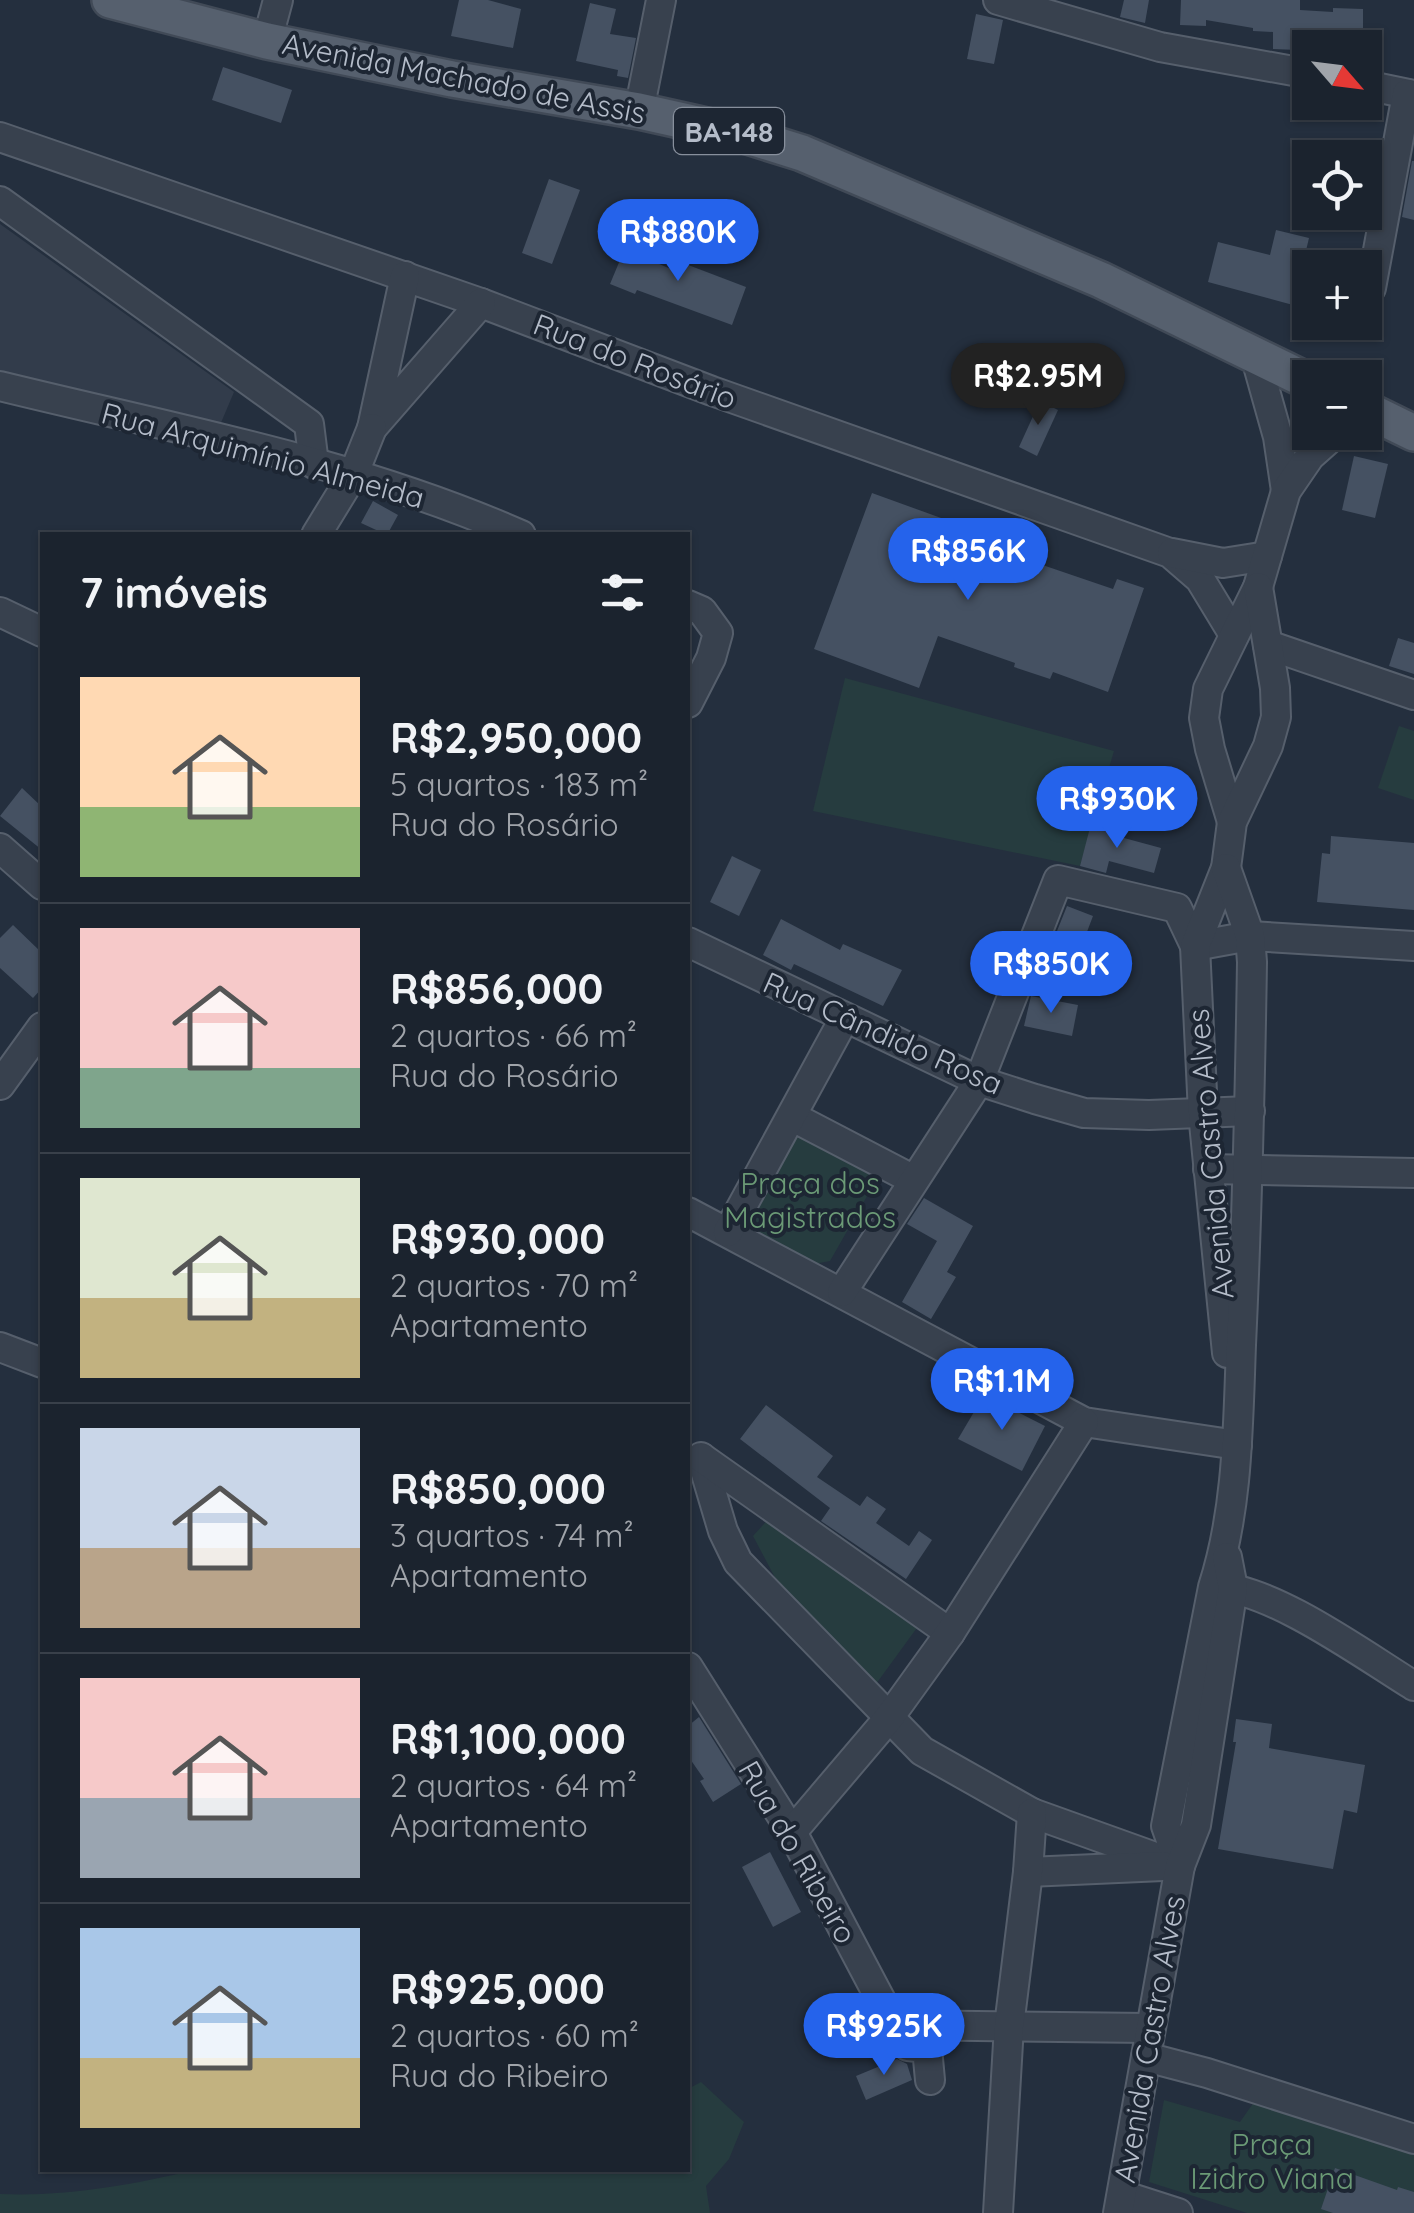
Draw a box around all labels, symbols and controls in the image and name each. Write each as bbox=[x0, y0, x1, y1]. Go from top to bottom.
street label: Avenida Machado de Assis bbox=[279, 24, 649, 132]
north arrow bbox=[1292, 30, 1382, 120]
map controls bbox=[1292, 30, 1382, 450]
road number: BA-148 bbox=[674, 108, 784, 154]
button: locate bbox=[1292, 140, 1382, 230]
pin: R$880K bbox=[597, 199, 759, 284]
text: R$880K bbox=[620, 211, 736, 251]
button: + bbox=[1292, 250, 1382, 340]
street label: Rua do Rosário bbox=[528, 305, 742, 417]
pin: R$2.95M bbox=[946, 343, 1130, 428]
text: R$2.95M bbox=[973, 355, 1103, 395]
button: − bbox=[1292, 360, 1382, 450]
street label: Rua Arquimínio Almeida bbox=[98, 394, 428, 516]
pin: R$856K bbox=[887, 518, 1049, 603]
text: R$856K bbox=[910, 530, 1026, 570]
icon: filters bbox=[595, 565, 650, 620]
text: 7 imóveis bbox=[80, 566, 268, 619]
text: R$2,950,000 bbox=[390, 711, 642, 764]
icon: home bbox=[160, 717, 280, 837]
text: 5 quartos · 183 m² bbox=[390, 764, 648, 804]
pin: R$930K bbox=[1036, 766, 1198, 851]
text: R$930K bbox=[1058, 778, 1176, 818]
text: Rua do Rosário bbox=[390, 804, 619, 844]
pin: R$850K bbox=[970, 931, 1132, 1016]
text: R$850K bbox=[992, 943, 1110, 983]
text: R$856,000 bbox=[390, 962, 603, 1015]
street label: Rua Cândido Rosa bbox=[757, 963, 1009, 1103]
icon: home bbox=[160, 968, 280, 1088]
street label: Avenida Castro Alves bbox=[1178, 1007, 1242, 1301]
text: 2 quartos · 66 m² bbox=[390, 1015, 637, 1055]
text: Rua do Rosário bbox=[390, 1055, 619, 1095]
park label: Praça dos Magistrados bbox=[724, 1164, 896, 1236]
text: R$930,000 bbox=[390, 1212, 605, 1265]
icon: home bbox=[160, 1218, 280, 1338]
text: 2 quartos · 70 m² bbox=[390, 1265, 638, 1305]
text: Apartamento bbox=[390, 1305, 588, 1345]
pin: R$1.1M bbox=[921, 1348, 1083, 1433]
text: R$1.1M bbox=[953, 1360, 1051, 1400]
text: R$850,000 bbox=[390, 1462, 606, 1515]
icon: home bbox=[160, 1468, 280, 1588]
text: 3 quartos · 74 m² bbox=[390, 1515, 634, 1555]
text: Apartamento bbox=[390, 1555, 588, 1595]
text: R$1,100,000 bbox=[390, 1712, 626, 1765]
icon: home bbox=[160, 1718, 280, 1838]
street label: Rua do Ribeiro bbox=[730, 1754, 866, 1950]
text: 2 quartos · 64 m² bbox=[390, 1765, 637, 1805]
text: Apartamento bbox=[390, 1805, 588, 1845]
street label: Avenida Castro Alves bbox=[1105, 1892, 1193, 2186]
text: R$925,000 bbox=[390, 1962, 605, 2015]
icon: home bbox=[160, 1968, 280, 2088]
pin: R$925K bbox=[803, 1993, 965, 2078]
text: R$925K bbox=[826, 2005, 942, 2045]
text: 2 quartos · 60 m² bbox=[390, 2015, 639, 2055]
text: Rua do Ribeiro bbox=[390, 2055, 608, 2095]
park label: Praça Izidro Viana bbox=[1190, 2125, 1354, 2197]

